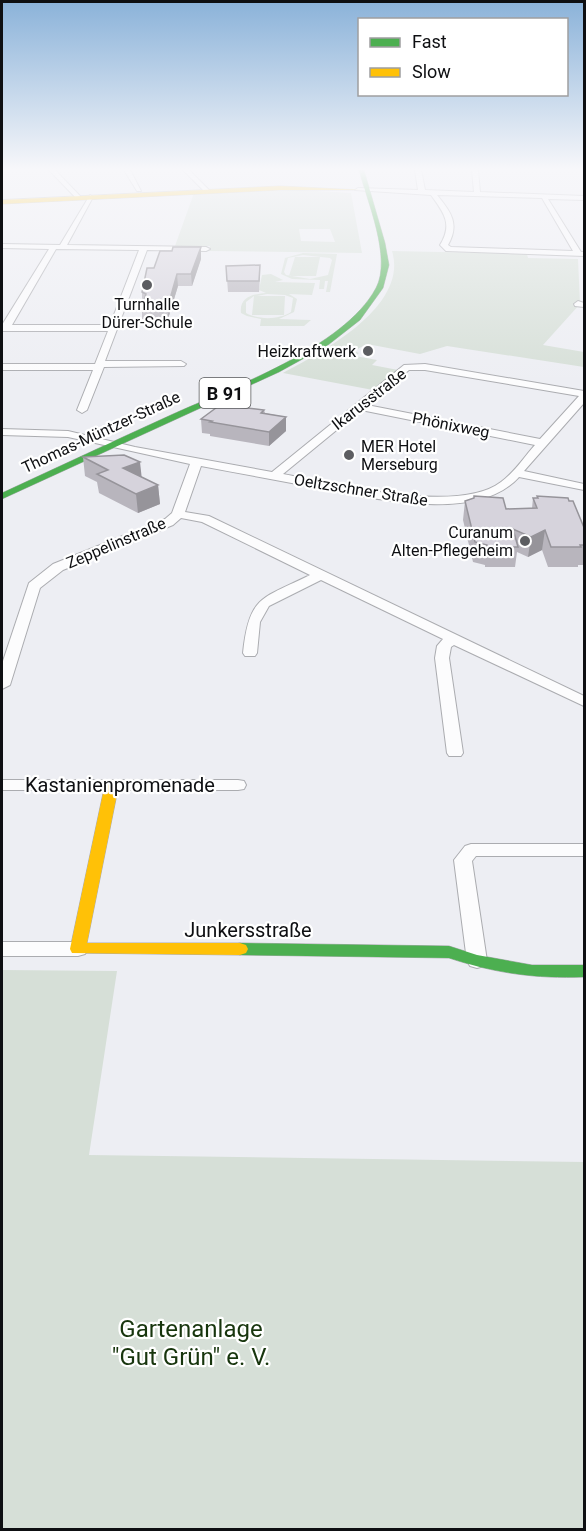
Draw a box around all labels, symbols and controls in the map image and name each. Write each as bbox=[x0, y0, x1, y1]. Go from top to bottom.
legend bbox=[358, 18, 568, 96]
text: Fast bbox=[412, 31, 447, 52]
text: Slow bbox=[412, 61, 451, 82]
marker: Turnhalle Dürer-Schule bbox=[140, 278, 154, 292]
place label: Turnhalle Dürer-Schule bbox=[102, 295, 192, 332]
place label: Heizkraftwerk bbox=[258, 342, 357, 361]
marker: Heizkraftwerk bbox=[361, 344, 375, 358]
street label: Ikarusstraße bbox=[328, 364, 410, 434]
road number: B 91 bbox=[200, 378, 250, 408]
street label: Thomas-Müntzer-Straße bbox=[19, 387, 183, 477]
street label: Phönixweg bbox=[411, 408, 491, 442]
place label: MER Hotel Merseburg bbox=[361, 437, 438, 474]
marker: MER Hotel Merseburg bbox=[342, 448, 356, 462]
street label: Oeltzschner Straße bbox=[293, 470, 429, 510]
street label: Zeppelinstraße bbox=[63, 513, 169, 573]
place label: Curanum Alten-Pflegeheim bbox=[391, 523, 513, 560]
marker: Curanum Alten-Pflegeheim bbox=[518, 534, 532, 548]
street label: Kastanienpromenade bbox=[25, 773, 215, 797]
street label: Junkersstraße bbox=[184, 918, 312, 942]
park label: Gartenanlage "Gut Grün" e. V. bbox=[112, 1315, 270, 1371]

